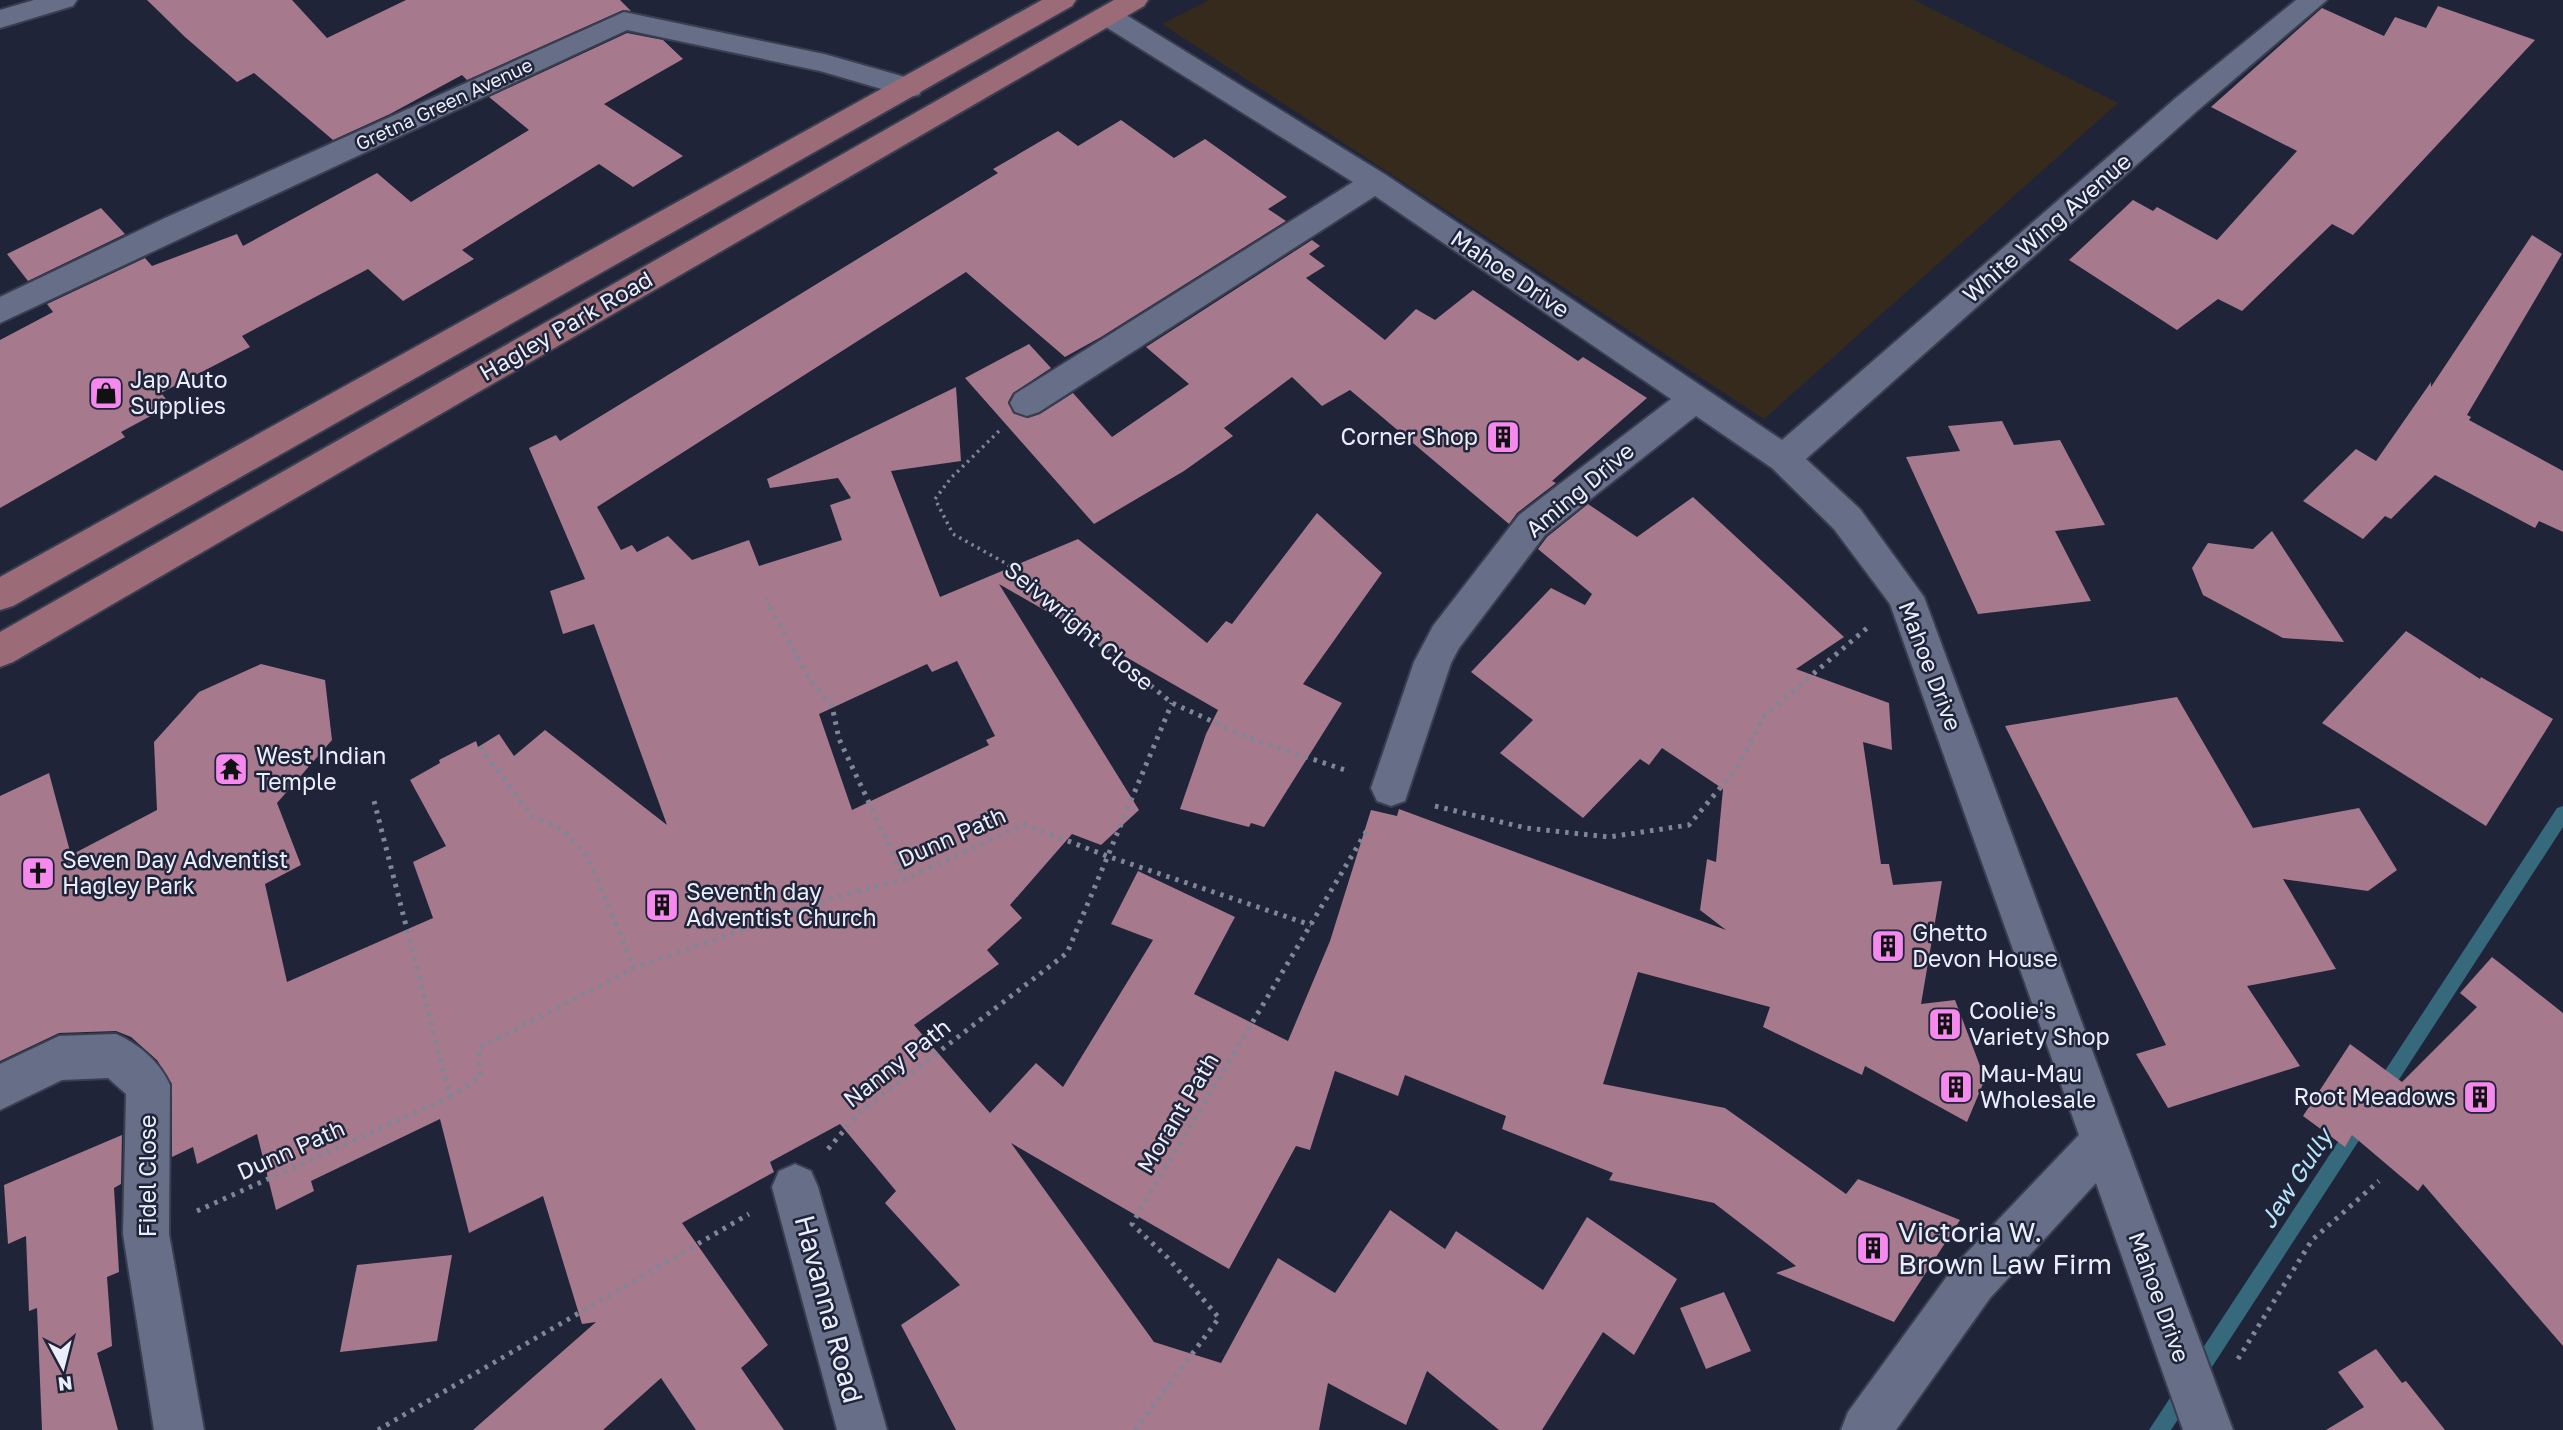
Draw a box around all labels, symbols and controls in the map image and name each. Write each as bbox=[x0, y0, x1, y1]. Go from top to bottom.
street label: Gretna Green Avenue bbox=[352, 52, 536, 155]
street label: White Wing Avenue bbox=[1956, 146, 2136, 308]
street label: Mahoe Drive bbox=[1446, 223, 1575, 323]
street label: Hagley Park Road bbox=[474, 264, 657, 386]
place label: Jap Auto Supplies bbox=[130, 365, 228, 419]
shop icon: Jap Auto Supplies bbox=[87, 374, 125, 412]
building icon: Corner Shop bbox=[1484, 418, 1522, 456]
place label: Corner Shop bbox=[1341, 422, 1478, 450]
street label: Aming Drive bbox=[1519, 436, 1639, 543]
street label: Seivwright Close bbox=[999, 555, 1160, 696]
street label: Mahoe Drive bbox=[1893, 597, 1969, 735]
place label: West Indian Temple bbox=[256, 741, 386, 795]
temple icon: West Indian Temple bbox=[212, 750, 250, 788]
street label: Dunn Path bbox=[893, 800, 1010, 872]
place label: Seven Day Adventist Hagley Park bbox=[62, 845, 288, 899]
church icon: Seven Day Adventist Hagley Park bbox=[19, 854, 57, 892]
place label: Seventh day Adventist Church bbox=[686, 877, 877, 931]
building icon: Seventh day Adventist Church bbox=[643, 886, 681, 924]
place label: Ghetto Devon House bbox=[1912, 918, 2058, 972]
building icon: Ghetto Devon House bbox=[1869, 927, 1907, 965]
place label: Coolie's Variety Shop bbox=[1969, 996, 2110, 1050]
building icon: Coolie's Variety Shop bbox=[1926, 1005, 1964, 1043]
street label: Nanny Path bbox=[837, 1012, 955, 1113]
street label: Morant Path bbox=[1130, 1047, 1224, 1178]
place label: Mau-Mau Wholesale bbox=[1980, 1059, 2096, 1113]
building icon: Mau-Mau Wholesale bbox=[1937, 1068, 1975, 1106]
building icon: Root Meadows bbox=[2461, 1078, 2499, 1116]
place label: Root Meadows bbox=[2293, 1082, 2456, 1110]
street label: Dunn Path bbox=[232, 1113, 349, 1185]
street label: Fidel Close bbox=[133, 1115, 161, 1237]
water label: Jew Gully bbox=[2252, 1120, 2340, 1234]
street label: Havanna Road bbox=[789, 1211, 870, 1406]
place label: Victoria W. Brown Law Firm bbox=[1898, 1215, 2112, 1280]
street label: Mahoe Drive bbox=[2123, 1228, 2196, 1366]
building icon: Victoria W. Brown Law Firm bbox=[1854, 1229, 1892, 1267]
north arrow bbox=[28, 1332, 98, 1402]
text: N bbox=[57, 1372, 74, 1397]

